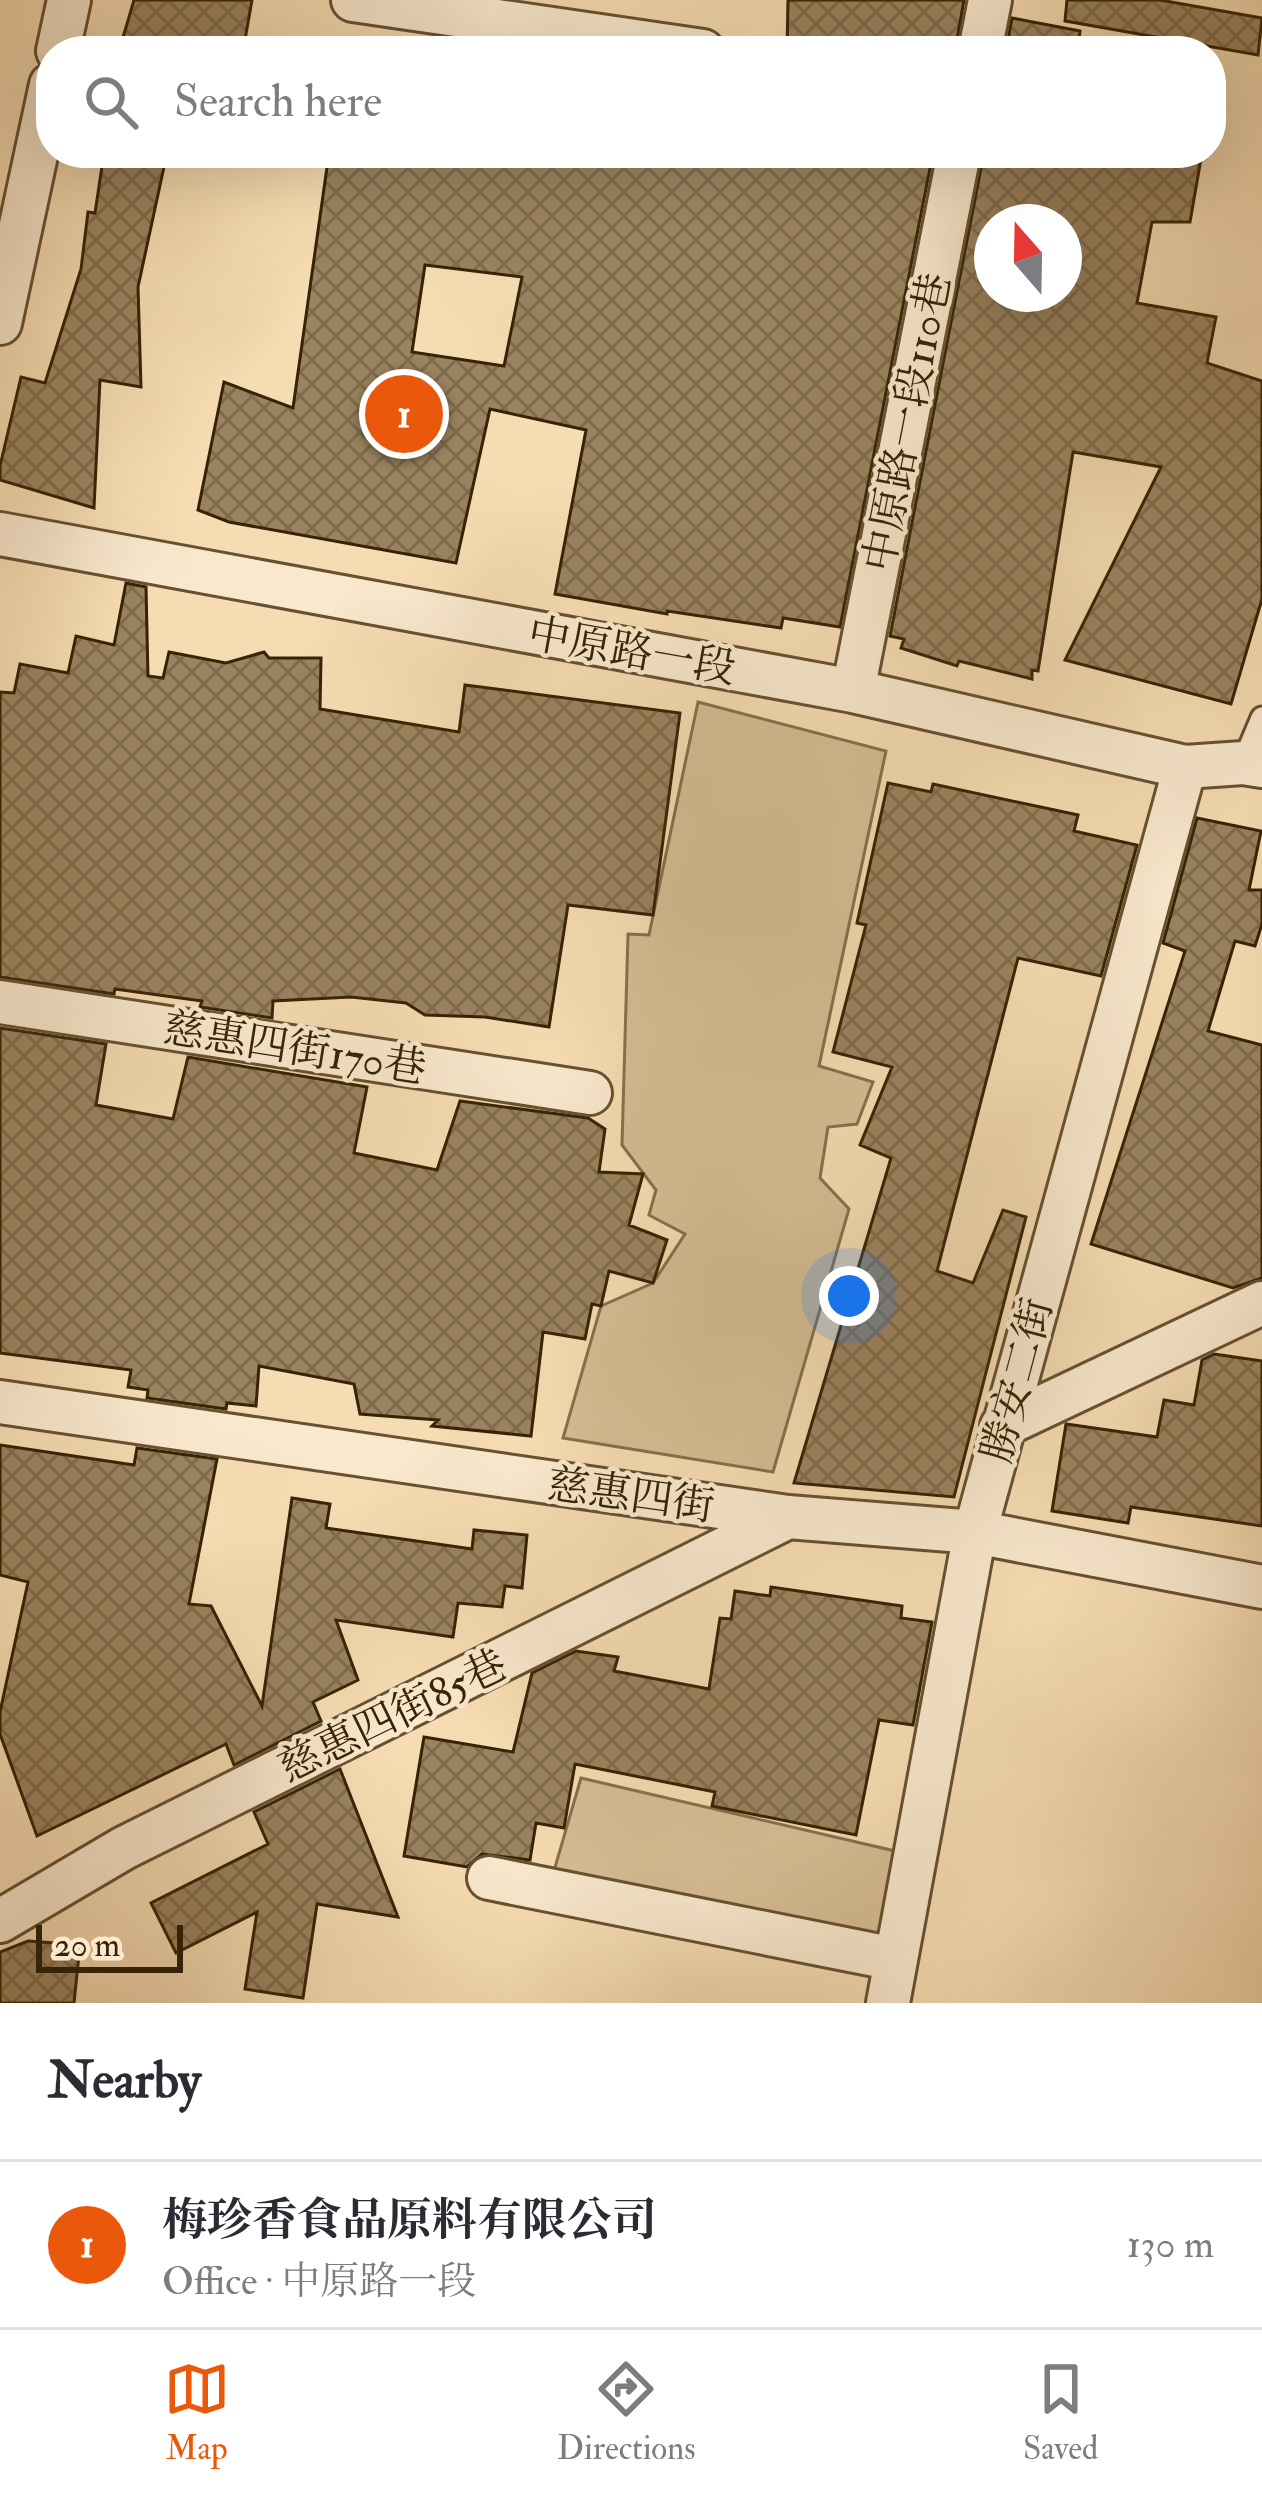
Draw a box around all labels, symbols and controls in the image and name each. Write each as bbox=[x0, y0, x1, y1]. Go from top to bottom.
search box bbox=[36, 36, 1226, 168]
icon: search bbox=[78, 69, 144, 135]
text: Search here bbox=[174, 74, 382, 130]
north arrow bbox=[974, 204, 1082, 312]
street label: 中原路一段110巷 bbox=[854, 269, 962, 576]
pin: 1 bbox=[365, 369, 443, 459]
street label: 中原路一段 bbox=[524, 608, 740, 696]
street label: 慈惠四街170巷 bbox=[159, 1003, 430, 1095]
your location bbox=[819, 1266, 879, 1326]
street label: 勝安二街 bbox=[971, 1293, 1065, 1468]
street label: 慈惠四街 bbox=[544, 1459, 718, 1533]
street label: 慈惠四街85巷 bbox=[270, 1639, 516, 1795]
scale bar bbox=[36, 1919, 183, 1972]
text: 20 m bbox=[54, 1925, 120, 1966]
text: Nearby bbox=[48, 2049, 201, 2113]
text: 梅珍香食品原料有限公司 bbox=[162, 2193, 657, 2249]
text: 1 bbox=[80, 2220, 94, 2269]
text: 130 m bbox=[1127, 2220, 1214, 2269]
text: Office · 中原路一段 bbox=[162, 2257, 476, 2306]
tab: Map bbox=[164, 2356, 230, 2469]
tab: Directions bbox=[557, 2356, 696, 2469]
tab: Saved bbox=[1023, 2356, 1098, 2469]

